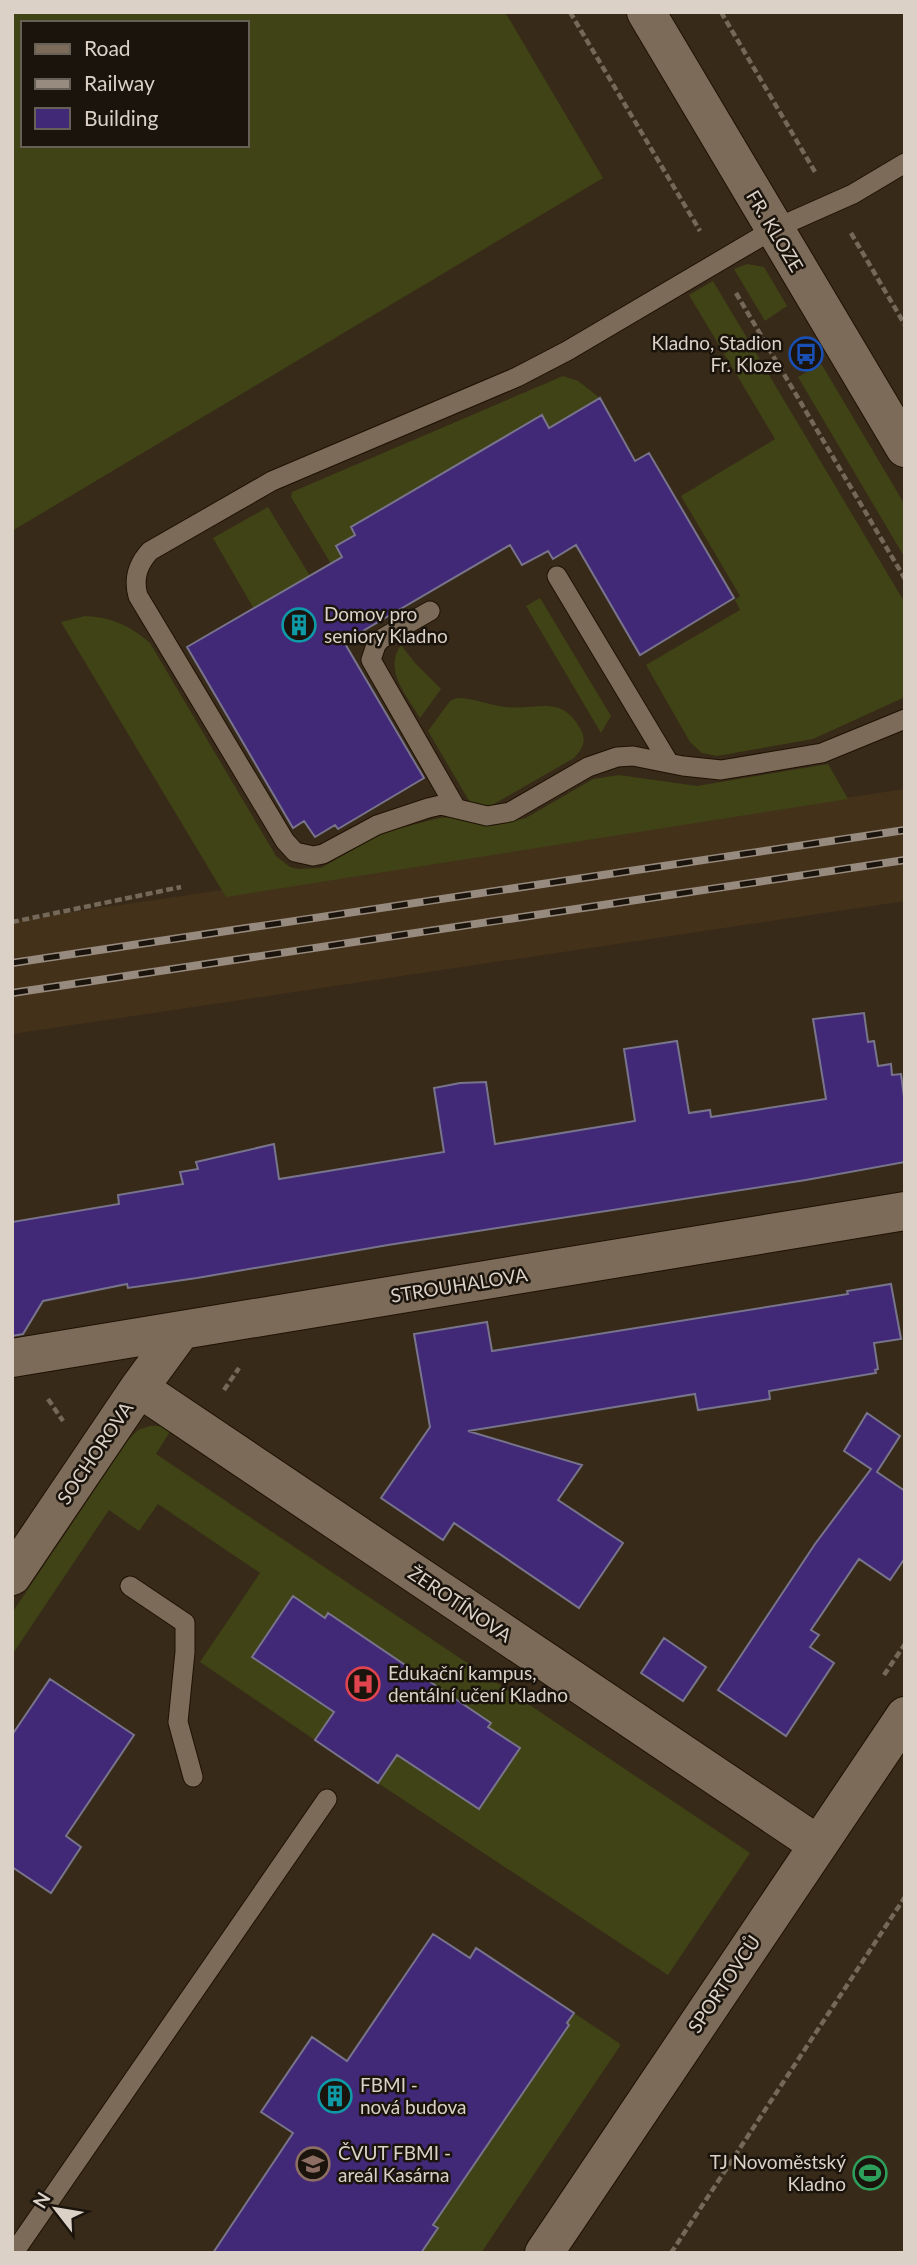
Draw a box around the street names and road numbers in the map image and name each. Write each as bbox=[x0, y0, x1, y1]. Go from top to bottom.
street label: FR. KLOZE bbox=[742, 186, 809, 276]
street label: STROUHALOVA bbox=[389, 1262, 529, 1307]
street label: SOCHOROVA bbox=[52, 1397, 138, 1509]
street label: ŽEROTÍNOVA bbox=[404, 1561, 516, 1647]
street label: SPORTOVCŮ bbox=[682, 1930, 765, 2037]

